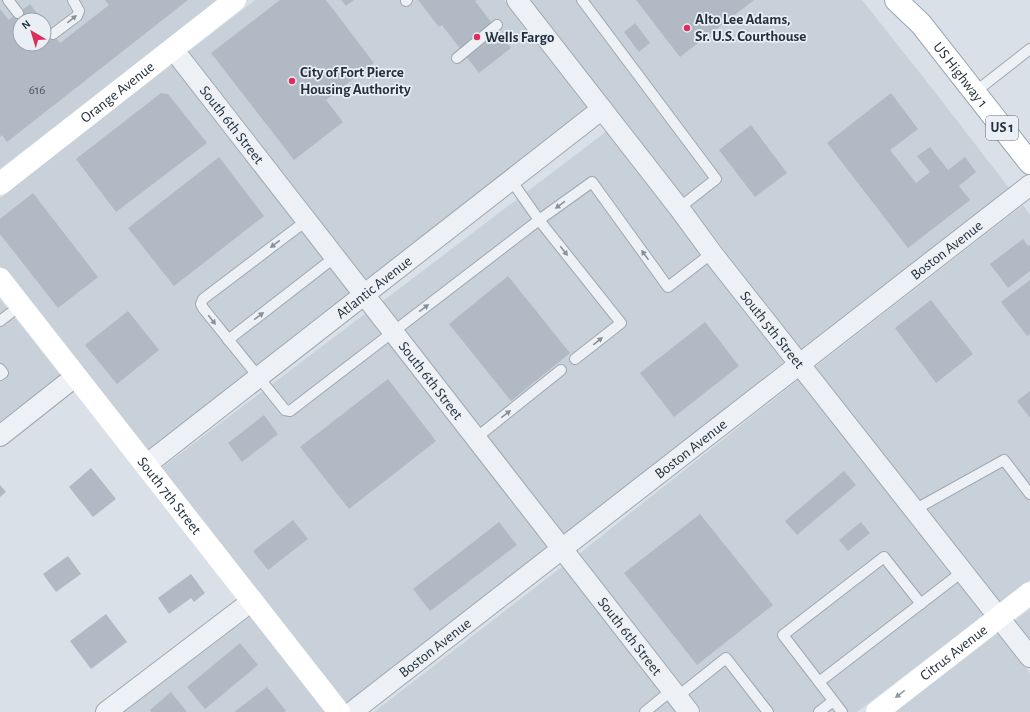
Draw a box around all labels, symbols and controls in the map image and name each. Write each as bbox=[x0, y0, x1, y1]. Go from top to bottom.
north arrow bbox=[12, 12, 52, 52]
place label: Alto Lee Adams, Sr. U.S. Courthouse bbox=[695, 12, 806, 44]
one-way arrow bbox=[67, 15, 78, 24]
text: N bbox=[20, 18, 33, 31]
marker: Alto Lee Adams, Sr. U.S. Courthouse bbox=[682, 23, 692, 33]
place label: Wells Fargo bbox=[485, 30, 554, 45]
marker: Wells Fargo bbox=[472, 32, 482, 42]
street label: US Highway 1 bbox=[931, 39, 991, 110]
street label: Orange Avenue bbox=[78, 59, 157, 126]
place label: City of Fort Pierce Housing Authority bbox=[300, 65, 411, 97]
marker: City of Fort Pierce Housing Authority bbox=[287, 76, 297, 86]
street label: South 6th Street bbox=[197, 83, 267, 167]
house number: 616 bbox=[29, 84, 45, 97]
road number: US 1 bbox=[986, 116, 1018, 140]
one-way arrow bbox=[554, 201, 565, 209]
street label: Boston Avenue bbox=[908, 217, 985, 282]
one-way arrow bbox=[270, 240, 281, 248]
one-way arrow bbox=[559, 245, 568, 256]
one-way arrow bbox=[641, 250, 649, 261]
street label: Atlantic Avenue bbox=[333, 253, 415, 321]
street label: South 5th Street bbox=[737, 288, 807, 371]
one-way arrow bbox=[419, 304, 430, 312]
one-way arrow bbox=[253, 312, 264, 320]
one-way arrow bbox=[208, 315, 217, 326]
one-way arrow bbox=[592, 337, 603, 346]
street label: South 6th Street bbox=[396, 339, 466, 422]
one-way arrow bbox=[501, 409, 512, 418]
street label: Boston Avenue bbox=[652, 416, 730, 481]
street label: South 7th Street bbox=[135, 454, 204, 537]
street label: South 6th Street bbox=[595, 594, 665, 678]
street label: Boston Avenue bbox=[396, 615, 474, 680]
street label: Citrus Avenue bbox=[917, 622, 990, 683]
one-way arrow bbox=[895, 690, 906, 698]

